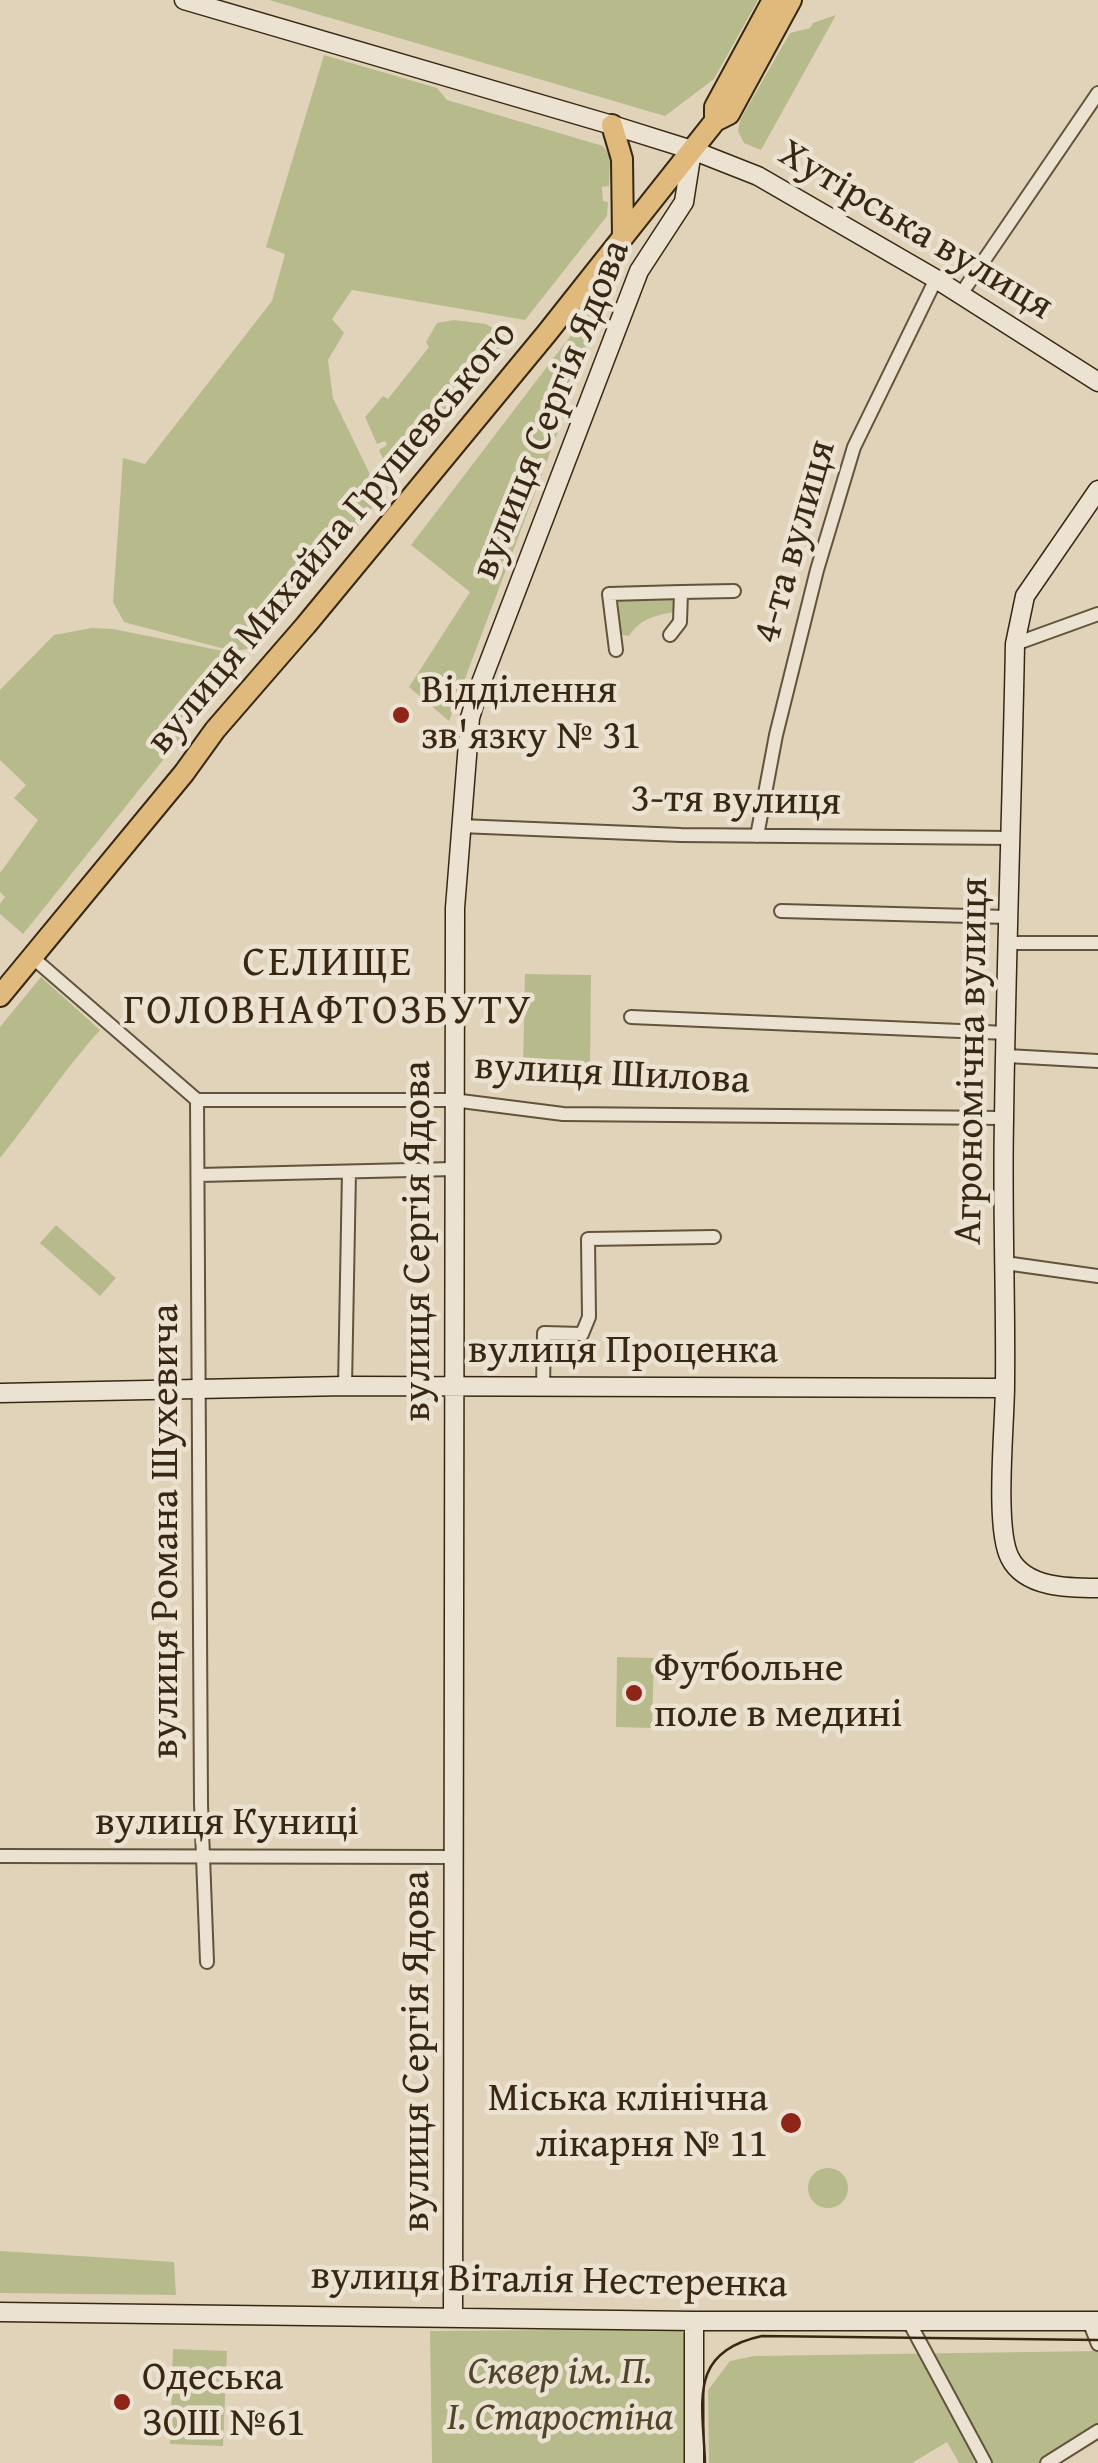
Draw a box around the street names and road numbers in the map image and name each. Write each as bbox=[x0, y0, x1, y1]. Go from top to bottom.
street label: Хутірська вулиця bbox=[769, 130, 1061, 332]
street label: вулиця Сергія Ядова bbox=[462, 234, 642, 586]
street label: вулиця Михайла Грушевського bbox=[138, 312, 528, 764]
street label: 4-та вулиця bbox=[744, 435, 848, 649]
street label: 3-тя вулиця bbox=[631, 776, 841, 828]
street label: Агрономічна вулиця bbox=[946, 877, 1000, 1245]
street label: вулиця Шилова bbox=[473, 1044, 751, 1106]
street label: вулиця Сергія Ядова bbox=[395, 1061, 443, 1421]
street label: вулиця Романа Шухевича bbox=[143, 1304, 191, 1758]
street label: вулиця Проценка bbox=[468, 1328, 778, 1376]
street label: вулиця Куниці bbox=[95, 1800, 359, 1848]
street label: вулиця Сергія Ядова bbox=[394, 1871, 442, 2231]
street label: вулиця Віталія Нестеренка bbox=[310, 2254, 788, 2310]

